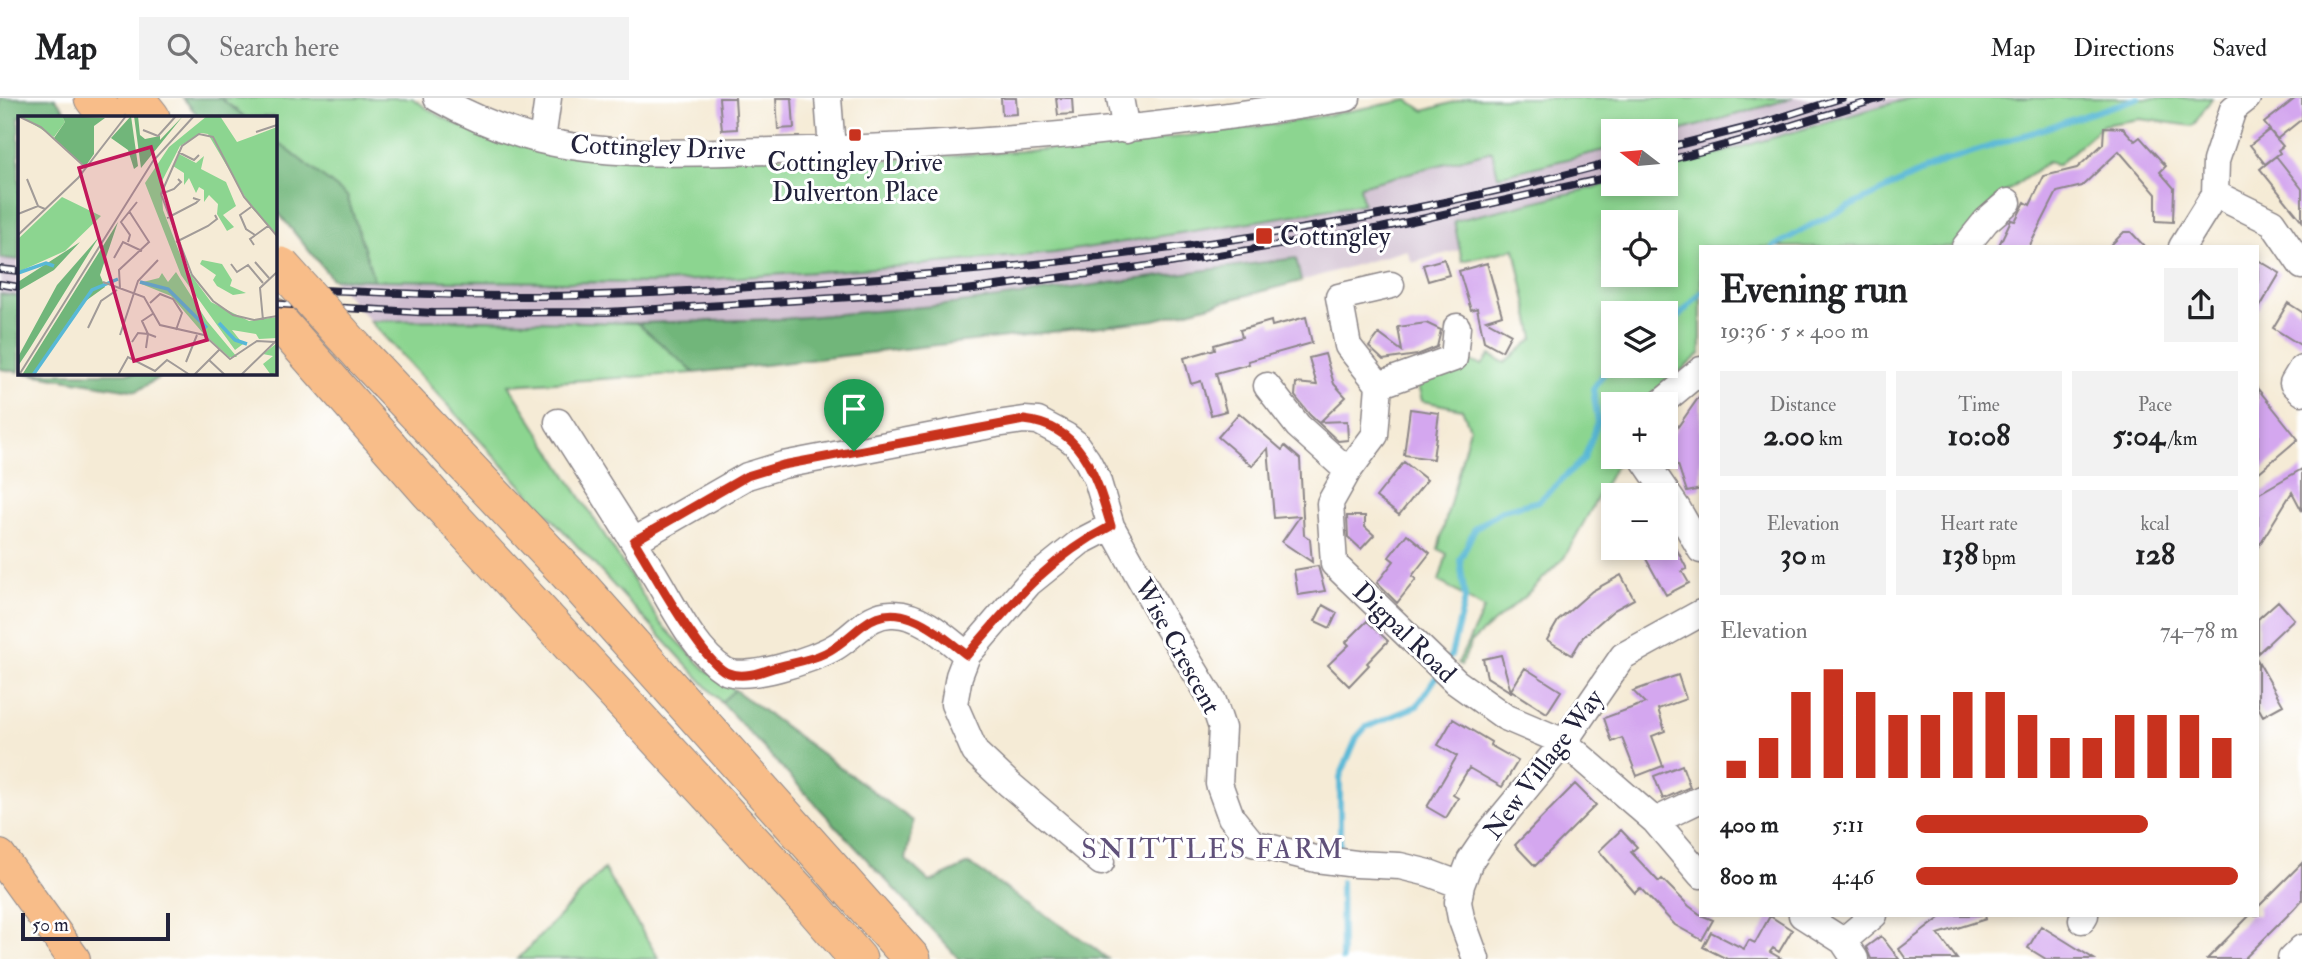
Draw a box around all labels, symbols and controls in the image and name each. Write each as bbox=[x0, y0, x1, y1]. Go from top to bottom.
search box bbox=[139, 17, 629, 80]
text: Map bbox=[35, 28, 97, 69]
icon: search bbox=[163, 29, 201, 67]
text: Search here bbox=[219, 32, 339, 64]
text: Map bbox=[1990, 33, 2035, 64]
text: Directions bbox=[2073, 33, 2174, 64]
text: Saved bbox=[2212, 33, 2267, 64]
inset map bbox=[18, 116, 276, 374]
north arrow bbox=[1601, 119, 1678, 196]
map controls bbox=[1601, 119, 1678, 560]
marker: Cottingley Drive Dulverton Place bbox=[847, 127, 863, 143]
street label: Cottingley Drive bbox=[570, 129, 746, 167]
place label: Cottingley Drive Dulverton Place bbox=[767, 147, 943, 209]
button: locate bbox=[1601, 210, 1678, 287]
place label: Cottingley bbox=[1280, 221, 1391, 253]
marker: Cottingley bbox=[1254, 226, 1274, 246]
text: Evening run bbox=[1720, 266, 1908, 314]
button: share bbox=[2164, 268, 2238, 342]
button: layers bbox=[1601, 301, 1678, 378]
text: 19:36 · 5 × 400 m bbox=[1720, 316, 1869, 345]
pin bbox=[824, 379, 884, 451]
icon: arrive bbox=[835, 390, 873, 428]
button: + bbox=[1601, 392, 1678, 469]
text: Distance bbox=[1770, 393, 1836, 417]
text: Time bbox=[1958, 393, 2000, 417]
text: Pace bbox=[2138, 393, 2172, 417]
text: 2.00 bbox=[1763, 417, 1815, 454]
text: 10:08 bbox=[1948, 417, 2010, 454]
text: 5:04 bbox=[2113, 417, 2165, 454]
text: km bbox=[1815, 427, 1843, 451]
text: /km bbox=[2165, 427, 2197, 451]
button: − bbox=[1601, 483, 1678, 560]
text: Elevation bbox=[1767, 512, 1839, 536]
text: Heart rate bbox=[1940, 512, 2018, 536]
text: kcal bbox=[2140, 512, 2170, 536]
text: 30 bbox=[1780, 536, 1807, 573]
text: 138 bbox=[1942, 536, 1978, 573]
text: 128 bbox=[2135, 536, 2175, 573]
text: m bbox=[1807, 546, 1826, 570]
text: bpm bbox=[1978, 546, 2016, 570]
street label: Wise Crescent bbox=[1126, 572, 1227, 720]
street label: Digpal Road bbox=[1345, 576, 1463, 691]
text: Elevation bbox=[1720, 616, 1808, 645]
text: 74–78 m bbox=[2160, 616, 2238, 645]
street label: New Village Way bbox=[1477, 683, 1611, 846]
text: 400 m bbox=[1720, 810, 1779, 839]
text: 5:11 bbox=[1832, 810, 1864, 839]
district label: SNITTLES FARM bbox=[1081, 832, 1345, 867]
text: 800 m bbox=[1720, 862, 1777, 891]
text: 4:46 bbox=[1832, 862, 1874, 891]
scale bar bbox=[21, 910, 170, 942]
text: 50 m bbox=[32, 913, 69, 937]

